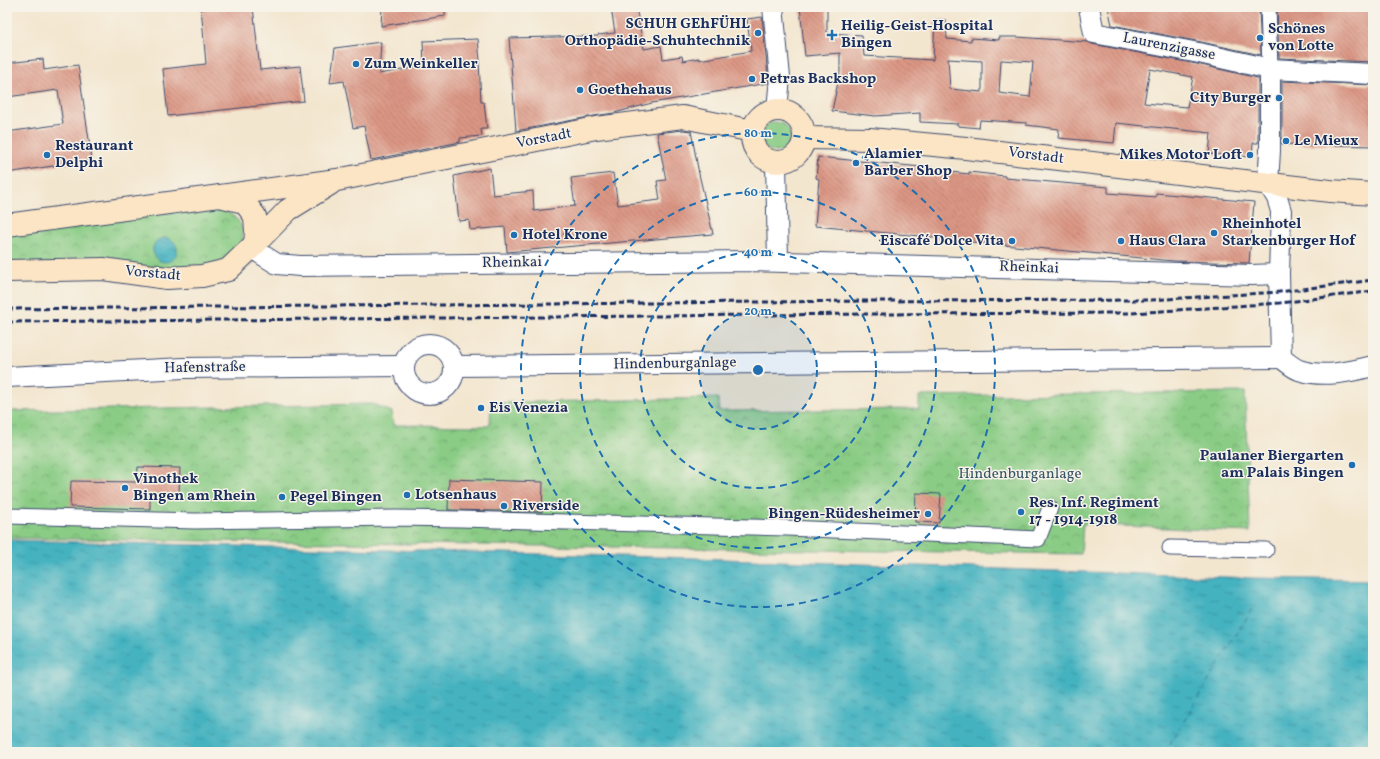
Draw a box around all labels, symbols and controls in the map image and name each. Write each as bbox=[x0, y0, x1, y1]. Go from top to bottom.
place label: SCHUH GEhFÜHL Orthopädie-Schuhtechnik bbox=[565, 14, 750, 52]
place label: Heilig-Geist-Hospital Bingen bbox=[841, 16, 993, 54]
place label: Schönes von Lotte bbox=[1268, 19, 1334, 57]
marker: SCHUH GEhFÜHL Orthopädie-Schuhtechnik bbox=[753, 28, 763, 38]
street label: Laurenzigasse bbox=[1121, 28, 1217, 66]
marker: Heilig-Geist-Hospital Bingen bbox=[826, 29, 838, 41]
marker: Schönes von Lotte bbox=[1255, 33, 1265, 43]
place label: Zum Weinkeller bbox=[364, 54, 478, 75]
marker: Zum Weinkeller bbox=[351, 59, 361, 69]
place label: Petras Backshop bbox=[760, 69, 876, 90]
marker: Petras Backshop bbox=[747, 74, 757, 84]
place label: Goethehaus bbox=[588, 80, 672, 101]
marker: Goethehaus bbox=[575, 85, 585, 95]
place label: City Burger bbox=[1190, 88, 1271, 109]
marker: City Burger bbox=[1274, 93, 1284, 103]
street label: Vorstadt bbox=[515, 123, 573, 155]
text: 80 m bbox=[744, 126, 772, 142]
place label: Le Mieux bbox=[1294, 131, 1359, 152]
place label: Restaurant Delphi bbox=[55, 136, 134, 174]
marker: Le Mieux bbox=[1281, 136, 1291, 146]
street label: Vorstadt bbox=[1007, 142, 1065, 170]
place label: Alamier Barber Shop bbox=[864, 144, 952, 182]
place label: Mikes Motor Loft bbox=[1120, 145, 1242, 166]
marker: Restaurant Delphi bbox=[42, 150, 52, 160]
marker: Mikes Motor Loft bbox=[1245, 150, 1255, 160]
marker: Alamier Barber Shop bbox=[851, 158, 861, 168]
text: 60 m bbox=[744, 185, 772, 201]
place label: Rheinhotel Starkenburger Hof bbox=[1222, 214, 1356, 252]
place label: Hotel Krone bbox=[522, 225, 608, 246]
marker: Rheinhotel Starkenburger Hof bbox=[1209, 228, 1219, 238]
marker: Hotel Krone bbox=[509, 230, 519, 240]
place label: Eiscafé Dolce Vita bbox=[880, 231, 1004, 252]
place label: Haus Clara bbox=[1129, 231, 1206, 252]
marker: Eiscafé Dolce Vita bbox=[1007, 236, 1017, 246]
marker: Haus Clara bbox=[1116, 236, 1126, 246]
text: 40 m bbox=[744, 245, 773, 261]
street label: Rheinkai bbox=[482, 252, 542, 274]
street label: Rheinkai bbox=[999, 256, 1059, 280]
street label: Vorstadt bbox=[124, 261, 182, 287]
text: 20 m bbox=[744, 304, 772, 320]
street label: Hindenburganlage bbox=[613, 352, 737, 376]
street label: Hafenstraße bbox=[164, 357, 246, 379]
centre of rings bbox=[751, 363, 765, 377]
place label: Eis Venezia bbox=[489, 398, 568, 419]
marker: Eis Venezia bbox=[476, 403, 486, 413]
place label: Paulaner Biergarten am Palais Bingen bbox=[1200, 446, 1344, 484]
marker: Paulaner Biergarten am Palais Bingen bbox=[1347, 460, 1357, 470]
park label: Hindenburganlage bbox=[958, 464, 1082, 485]
place label: Vinothek Bingen am Rhein bbox=[133, 469, 256, 507]
marker: Vinothek Bingen am Rhein bbox=[120, 483, 130, 493]
place label: Lotsenhaus bbox=[415, 485, 497, 506]
place label: Pegel Bingen bbox=[290, 487, 382, 508]
marker: Lotsenhaus bbox=[402, 490, 412, 500]
marker: Pegel Bingen bbox=[277, 492, 287, 502]
place label: Res. Inf. Regiment 17 - 1914-1918 bbox=[1029, 493, 1159, 531]
place label: Riverside bbox=[512, 496, 580, 517]
marker: Riverside bbox=[499, 501, 509, 511]
place label: Bingen-Rüdesheimer bbox=[768, 504, 920, 525]
marker: Res. Inf. Regiment 17 - 1914-1918 bbox=[1016, 507, 1026, 517]
marker: Bingen-Rüdesheimer bbox=[923, 509, 933, 519]

